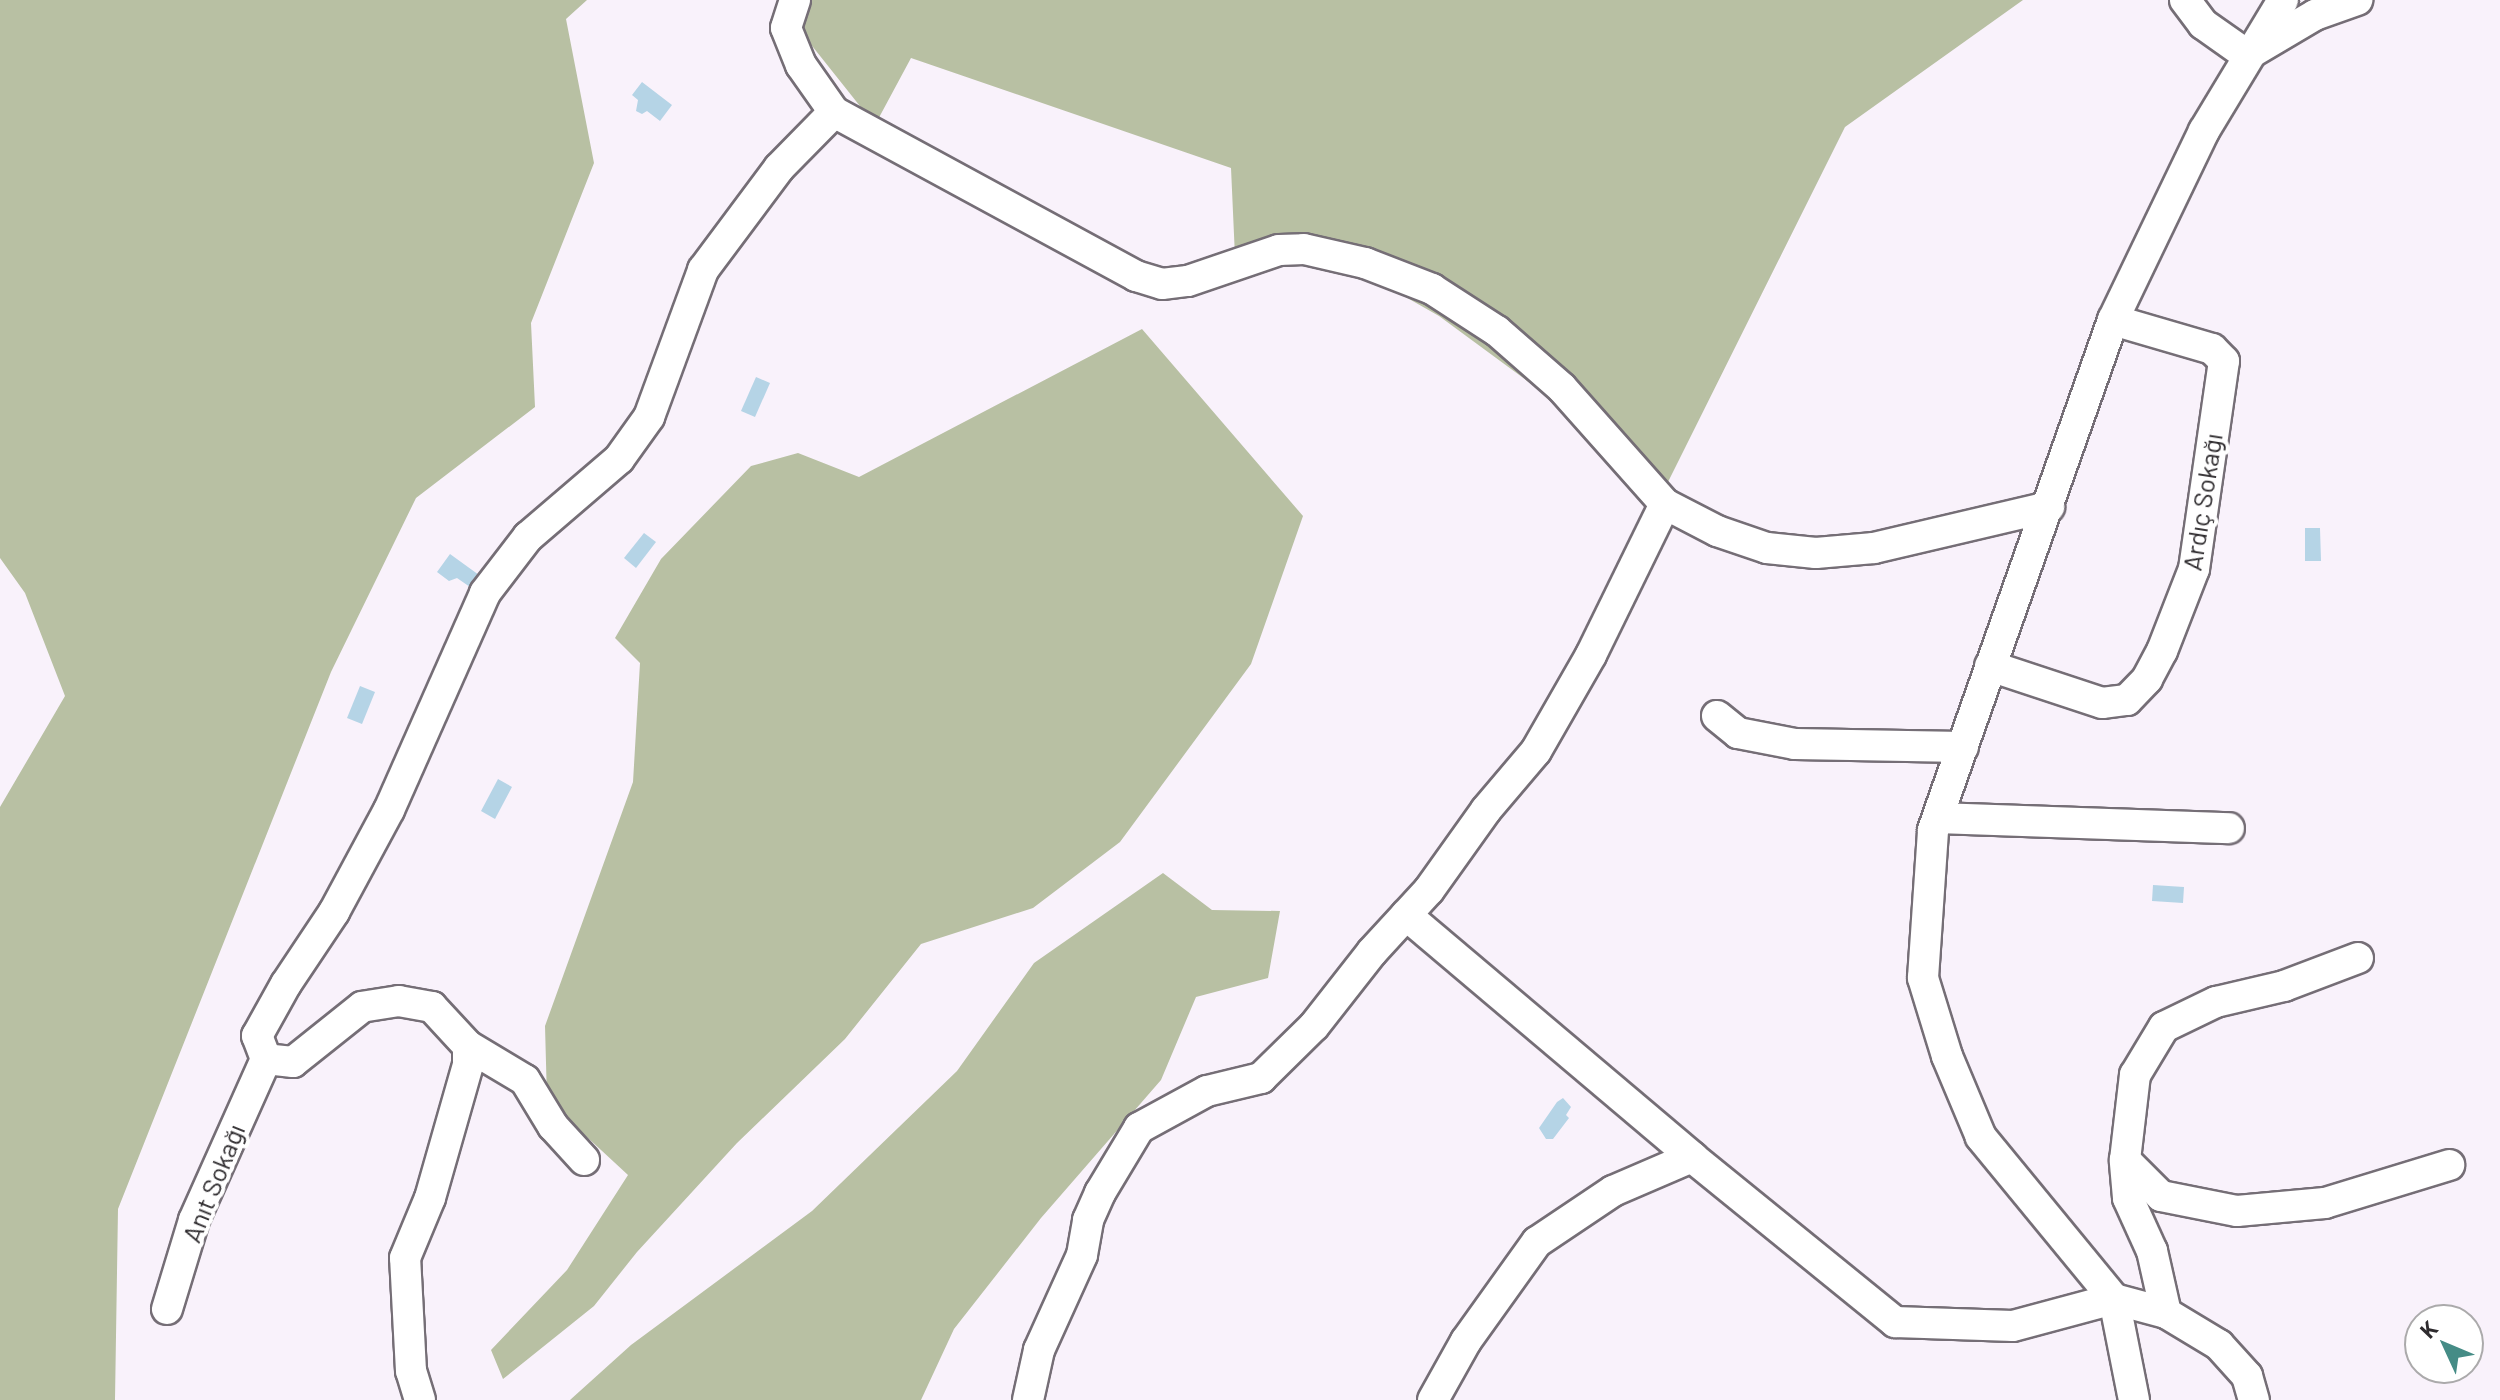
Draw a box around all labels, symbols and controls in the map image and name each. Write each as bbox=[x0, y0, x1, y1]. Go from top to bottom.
street label: Ardıç Sokağı bbox=[2176, 431, 2228, 573]
street label: Anıt Sokağı bbox=[175, 1119, 251, 1247]
north arrow bbox=[2404, 1304, 2484, 1384]
text: K bbox=[2414, 1315, 2442, 1343]

